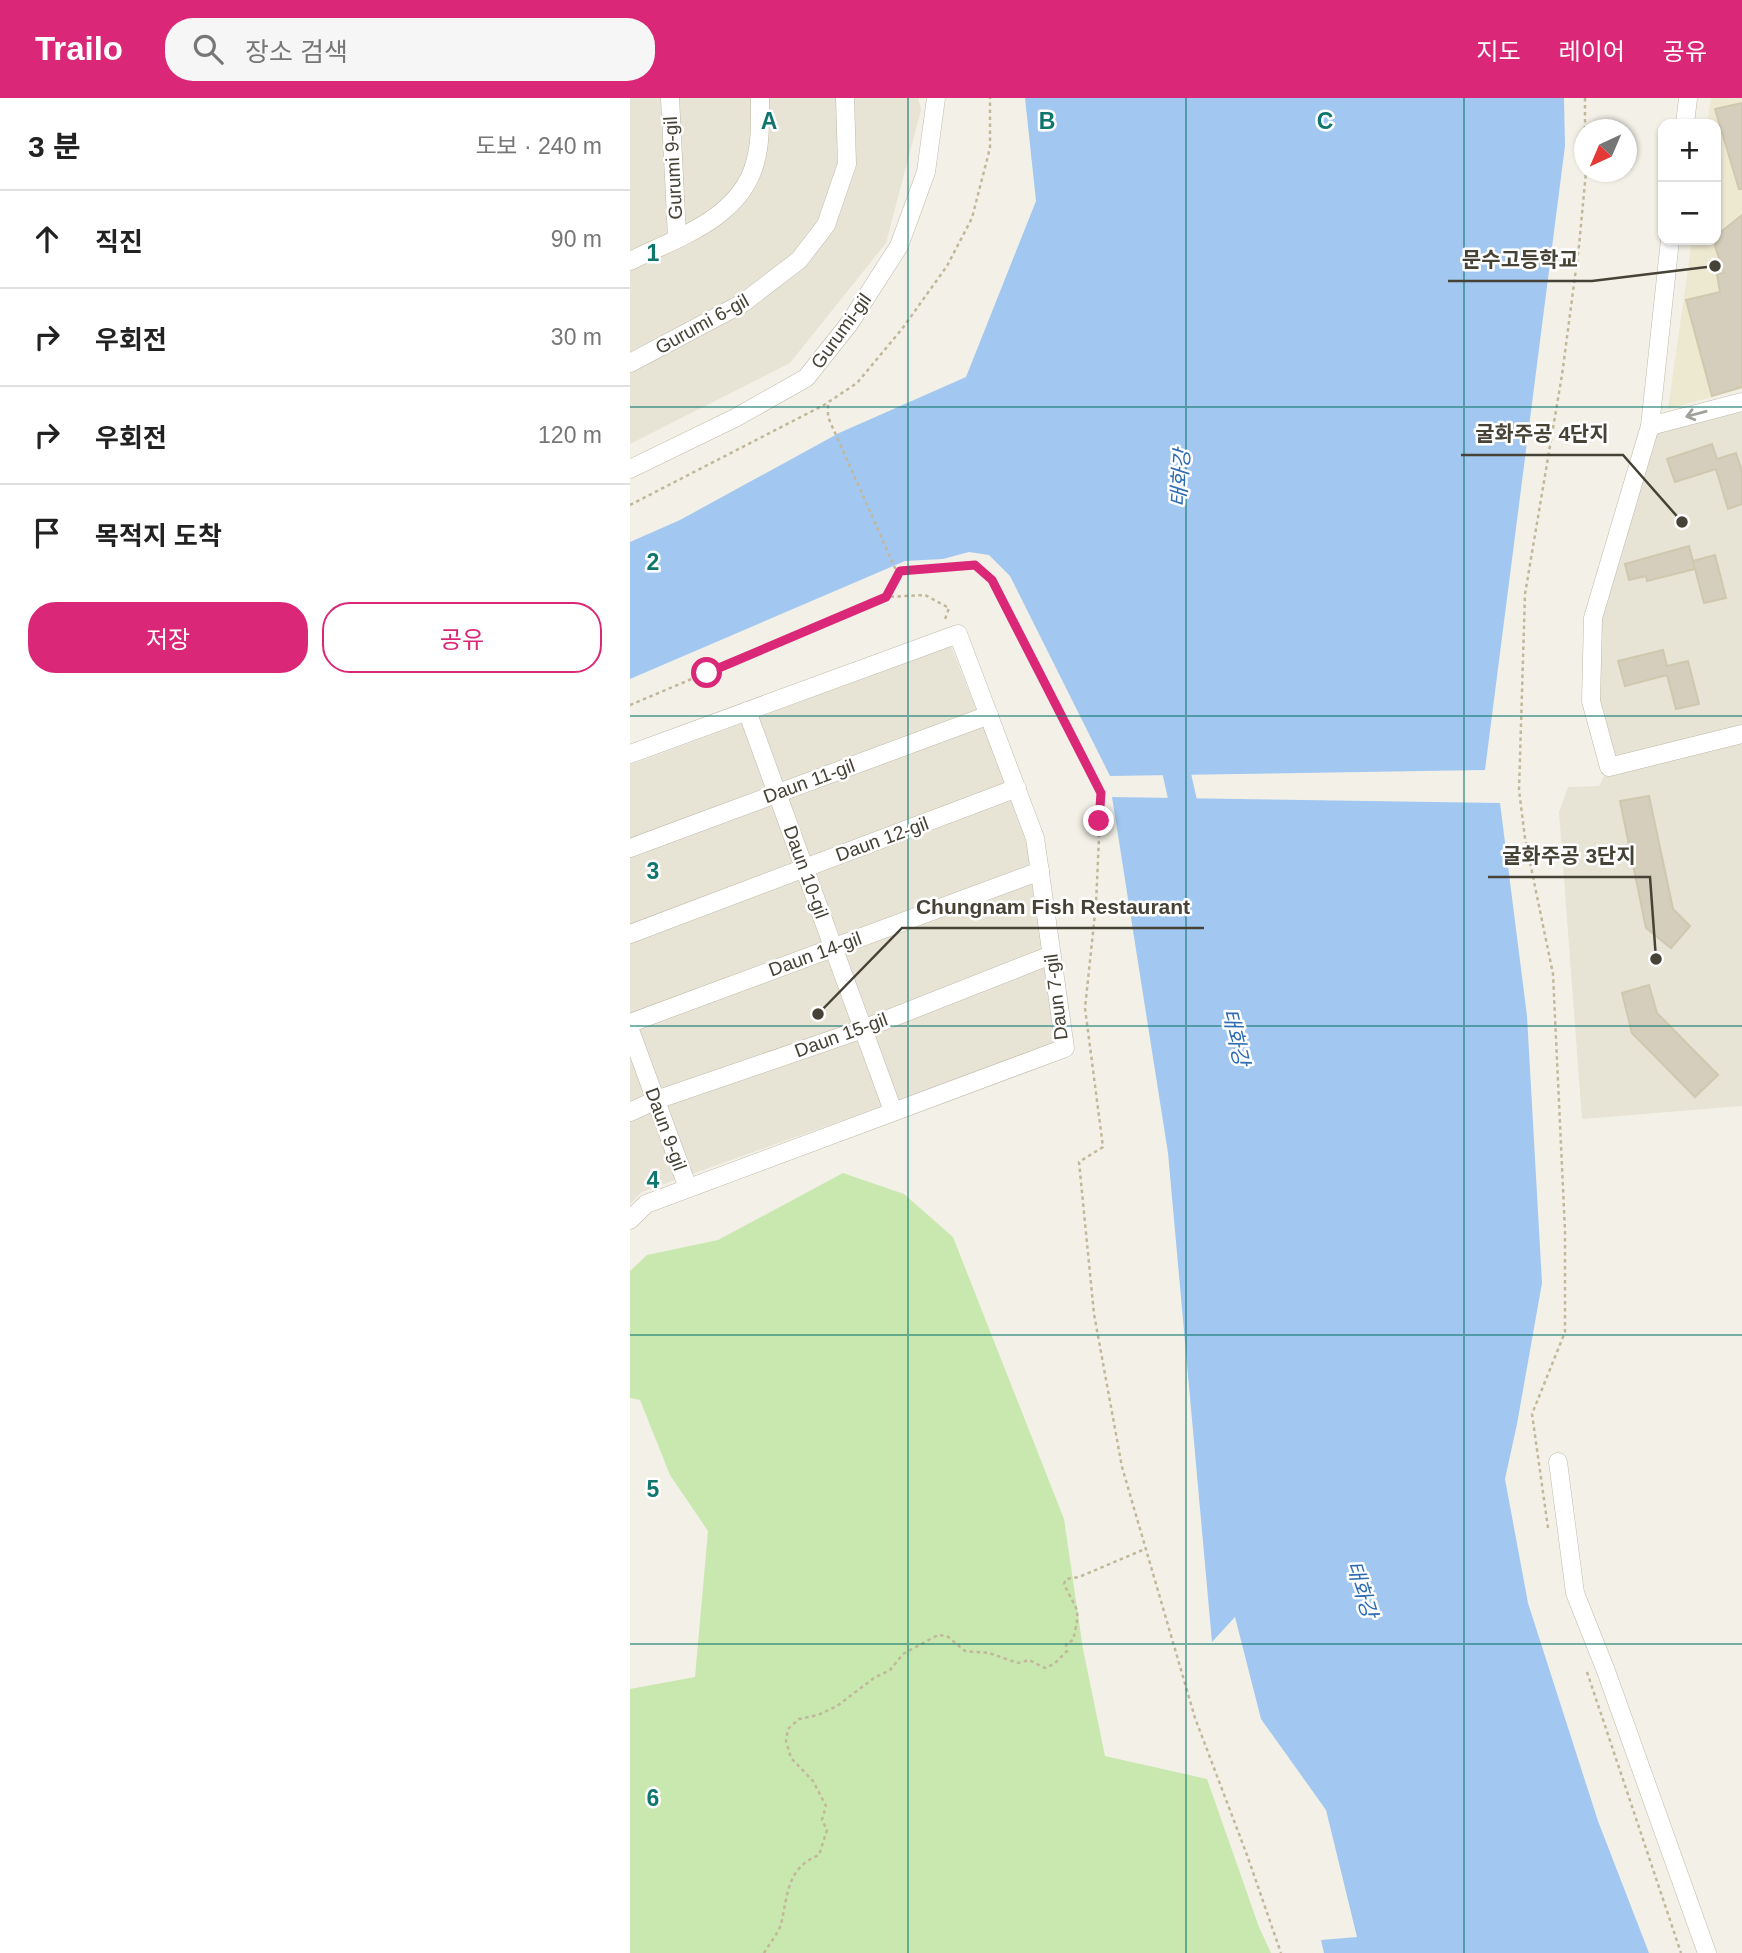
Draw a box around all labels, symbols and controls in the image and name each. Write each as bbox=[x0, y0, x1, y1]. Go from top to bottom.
search box bbox=[165, 18, 655, 81]
text: Trailo bbox=[35, 30, 123, 67]
icon: search bbox=[189, 30, 227, 68]
text: 장소 검색 bbox=[245, 37, 348, 67]
text: 지도 bbox=[1476, 38, 1521, 65]
text: 레이어 bbox=[1559, 38, 1625, 65]
text: 공유 bbox=[1663, 38, 1707, 65]
text: A bbox=[761, 108, 777, 134]
text: B bbox=[1039, 108, 1055, 134]
text: C bbox=[1317, 108, 1333, 134]
street label: Gurumi 9-gil bbox=[660, 116, 686, 220]
north arrow bbox=[1574, 119, 1637, 182]
map controls bbox=[1658, 119, 1721, 245]
button: + bbox=[1658, 119, 1721, 182]
text: 3 분 bbox=[28, 130, 81, 163]
text: 도보 · 240 m bbox=[475, 133, 602, 159]
button: − bbox=[1658, 182, 1721, 245]
icon: ahead bbox=[28, 220, 66, 258]
text: 90 m bbox=[551, 226, 602, 252]
text: 직진 bbox=[95, 227, 143, 257]
callout: 문수고등학교 bbox=[1448, 239, 1592, 281]
text: 1 bbox=[647, 240, 660, 266]
text: 문수고등학교 bbox=[1462, 248, 1578, 271]
street label: Gurumi-gil bbox=[807, 289, 875, 373]
street label: Gurumi 6-gil bbox=[652, 290, 752, 358]
icon: right bbox=[28, 318, 66, 356]
text: 30 m bbox=[551, 324, 602, 350]
text: 우회전 bbox=[95, 325, 167, 355]
one-way arrow bbox=[1685, 408, 1708, 421]
callout: 굴화주공 4단지 bbox=[1461, 413, 1623, 455]
icon: right bbox=[28, 416, 66, 454]
text: 120 m bbox=[538, 422, 602, 448]
text: 굴화주공 4단지 bbox=[1475, 422, 1609, 445]
text: 우회전 bbox=[95, 423, 167, 453]
water label: 태화강 bbox=[1167, 446, 1194, 508]
icon: arrive bbox=[28, 514, 66, 552]
text: 목적지 도착 bbox=[95, 521, 222, 551]
text: 2 bbox=[647, 549, 659, 575]
button: 저장 bbox=[28, 602, 308, 673]
button: 공유 bbox=[322, 602, 602, 673]
route start bbox=[691, 657, 722, 688]
street label: Daun 11-gil bbox=[760, 755, 858, 807]
route end bbox=[1083, 805, 1114, 836]
street label: Daun 12-gil bbox=[833, 813, 931, 865]
street label: Daun 10-gil bbox=[780, 823, 832, 921]
callout: 굴화주공 3단지 bbox=[1488, 835, 1650, 877]
text: 굴화주공 3단지 bbox=[1502, 844, 1636, 867]
text: 3 bbox=[647, 858, 659, 884]
callout: Chungnam Fish Restaurant bbox=[902, 886, 1204, 928]
text: Chungnam Fish Restaurant bbox=[916, 895, 1190, 918]
street label: Daun 14-gil bbox=[766, 928, 864, 980]
street label: Daun 7-gil bbox=[1040, 953, 1072, 1041]
water label: 태화강 bbox=[1218, 1006, 1254, 1070]
street label: Daun 15-gil bbox=[792, 1009, 890, 1061]
street label: Daun 9-gil bbox=[641, 1085, 691, 1173]
text: 4 bbox=[647, 1167, 660, 1193]
text: 5 bbox=[647, 1476, 660, 1502]
water label: 태화강 bbox=[1343, 1558, 1382, 1623]
text: 6 bbox=[647, 1785, 659, 1811]

